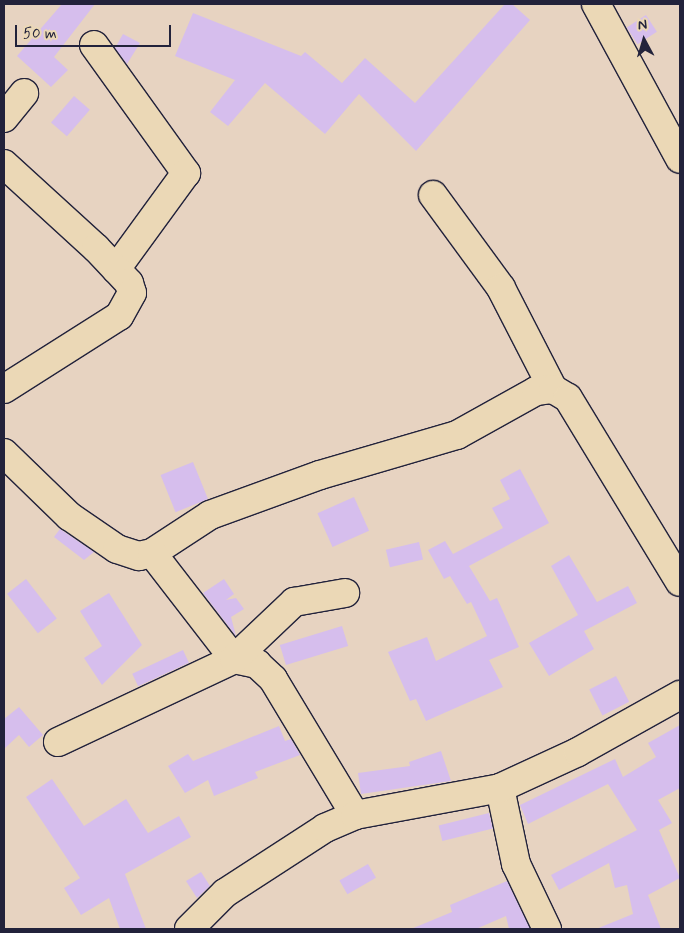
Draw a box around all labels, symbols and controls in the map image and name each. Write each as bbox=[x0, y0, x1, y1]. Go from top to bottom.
scale bar bbox=[18, 15, 174, 47]
north arrow bbox=[619, 15, 669, 65]
text: N bbox=[637, 16, 648, 35]
text: 50 m bbox=[23, 24, 57, 44]

